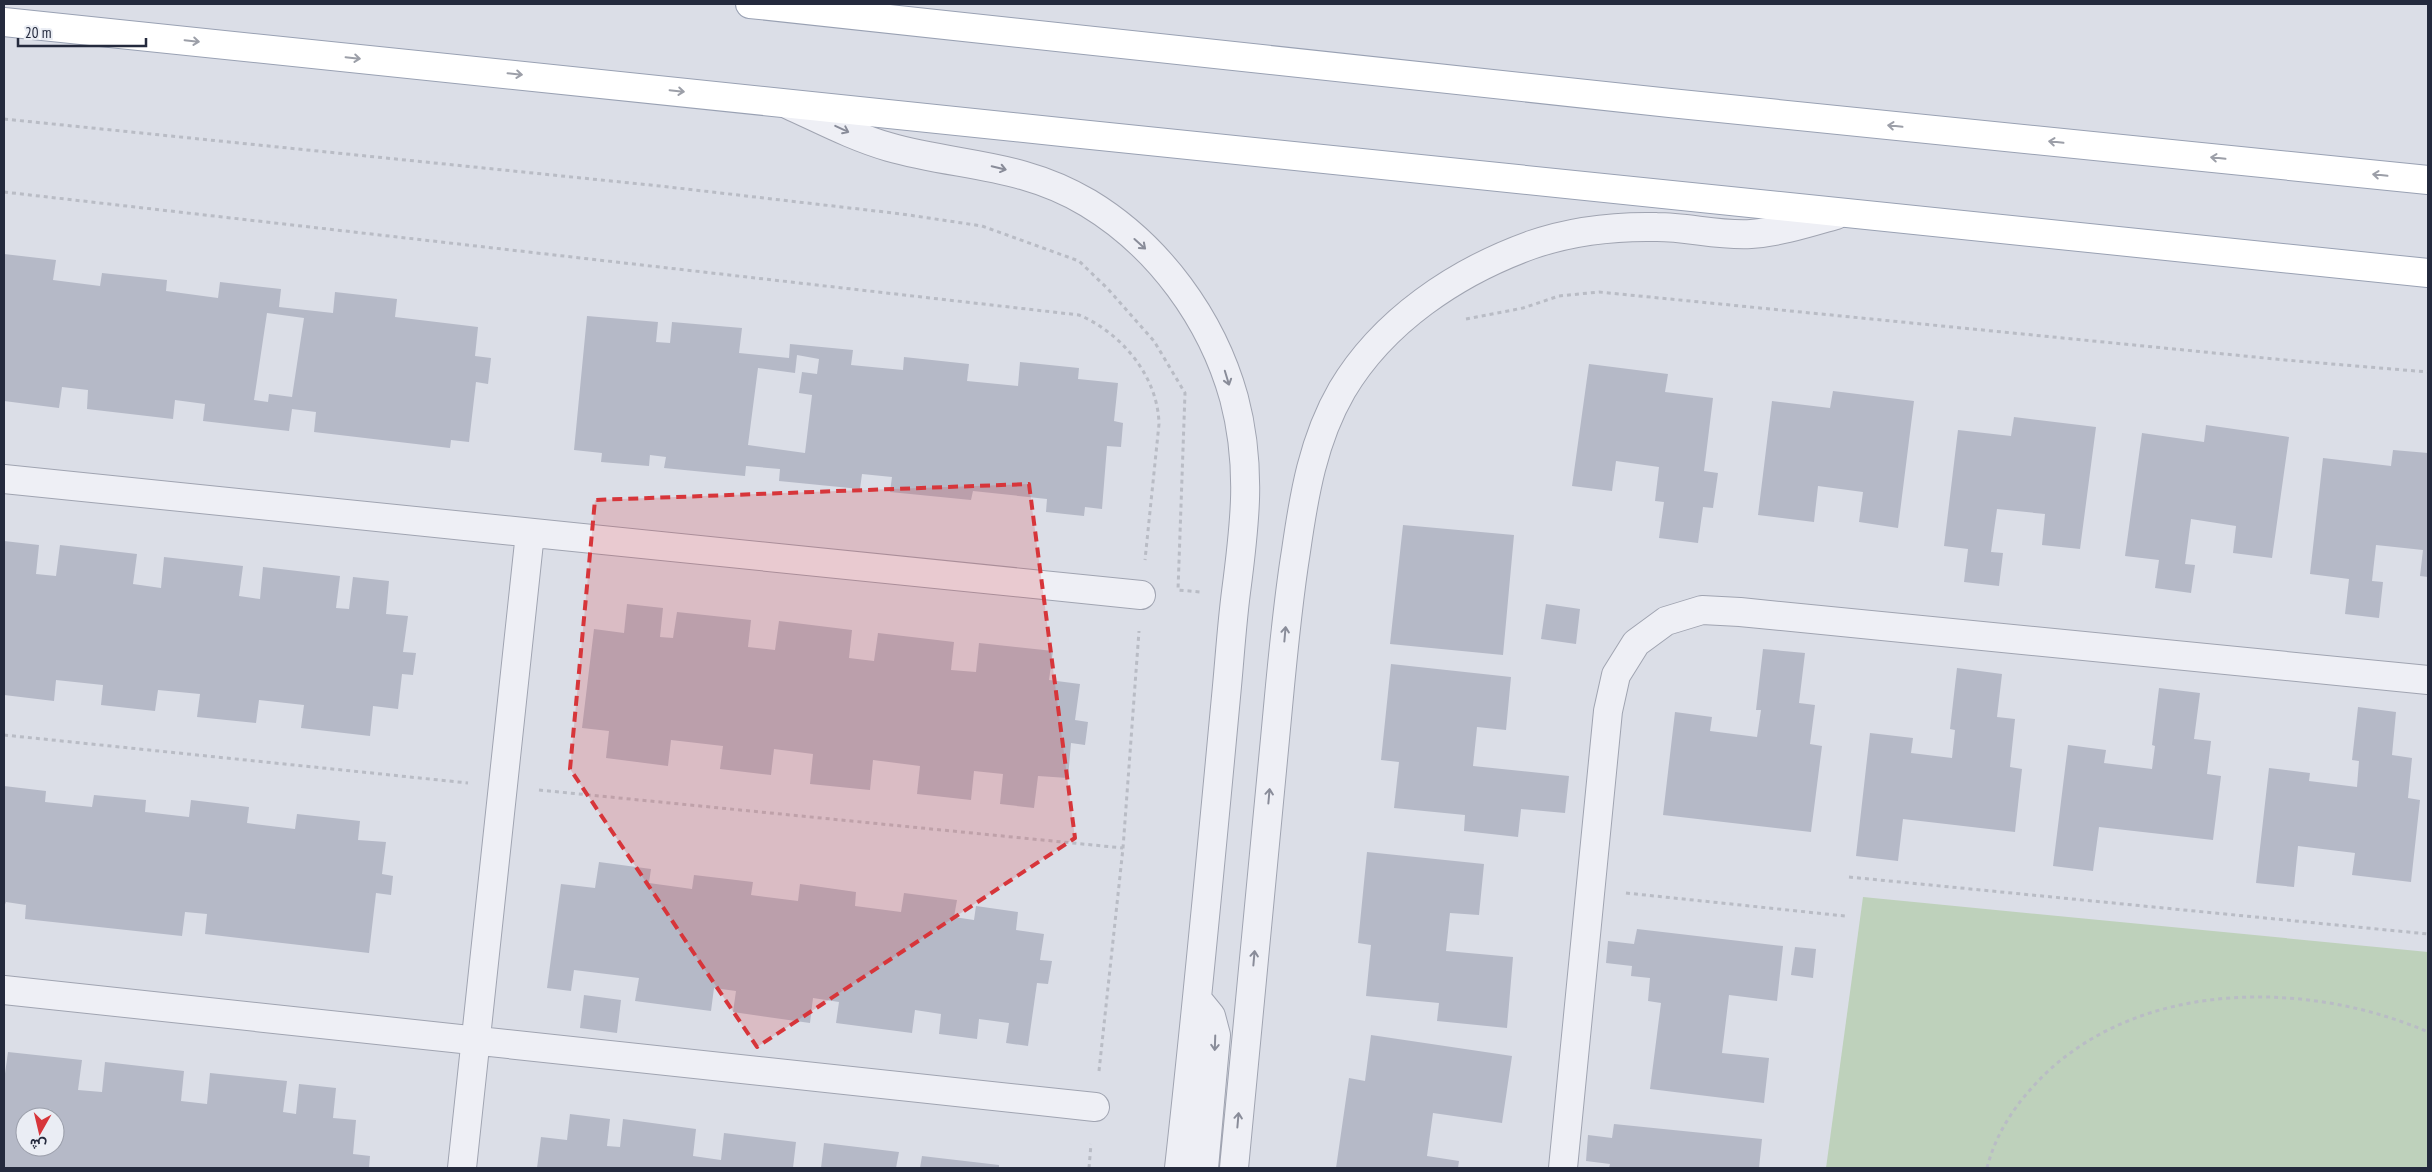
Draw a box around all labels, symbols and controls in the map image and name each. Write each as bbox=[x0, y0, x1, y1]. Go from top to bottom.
scale bar bbox=[18, 15, 145, 47]
text: 20 m bbox=[25, 23, 51, 42]
one-way arrow bbox=[183, 36, 199, 46]
one-way arrow bbox=[345, 53, 361, 63]
one-way arrow bbox=[507, 69, 523, 79]
one-way arrow bbox=[668, 86, 684, 96]
one-way arrow bbox=[1887, 121, 1903, 131]
one-way arrow bbox=[834, 124, 849, 134]
one-way arrow bbox=[2049, 137, 2065, 147]
one-way arrow bbox=[2210, 154, 2226, 163]
one-way arrow bbox=[990, 164, 1006, 173]
one-way arrow bbox=[2372, 170, 2388, 180]
one-way arrow bbox=[1133, 238, 1146, 249]
one-way arrow bbox=[1223, 370, 1233, 386]
one-way arrow bbox=[1280, 627, 1290, 643]
one-way arrow bbox=[1265, 789, 1274, 805]
one-way arrow bbox=[1249, 950, 1259, 966]
one-way arrow bbox=[1211, 1035, 1220, 1051]
north arrow bbox=[15, 1107, 65, 1157]
one-way arrow bbox=[1233, 1112, 1243, 1128]
text: ش bbox=[28, 1135, 48, 1155]

